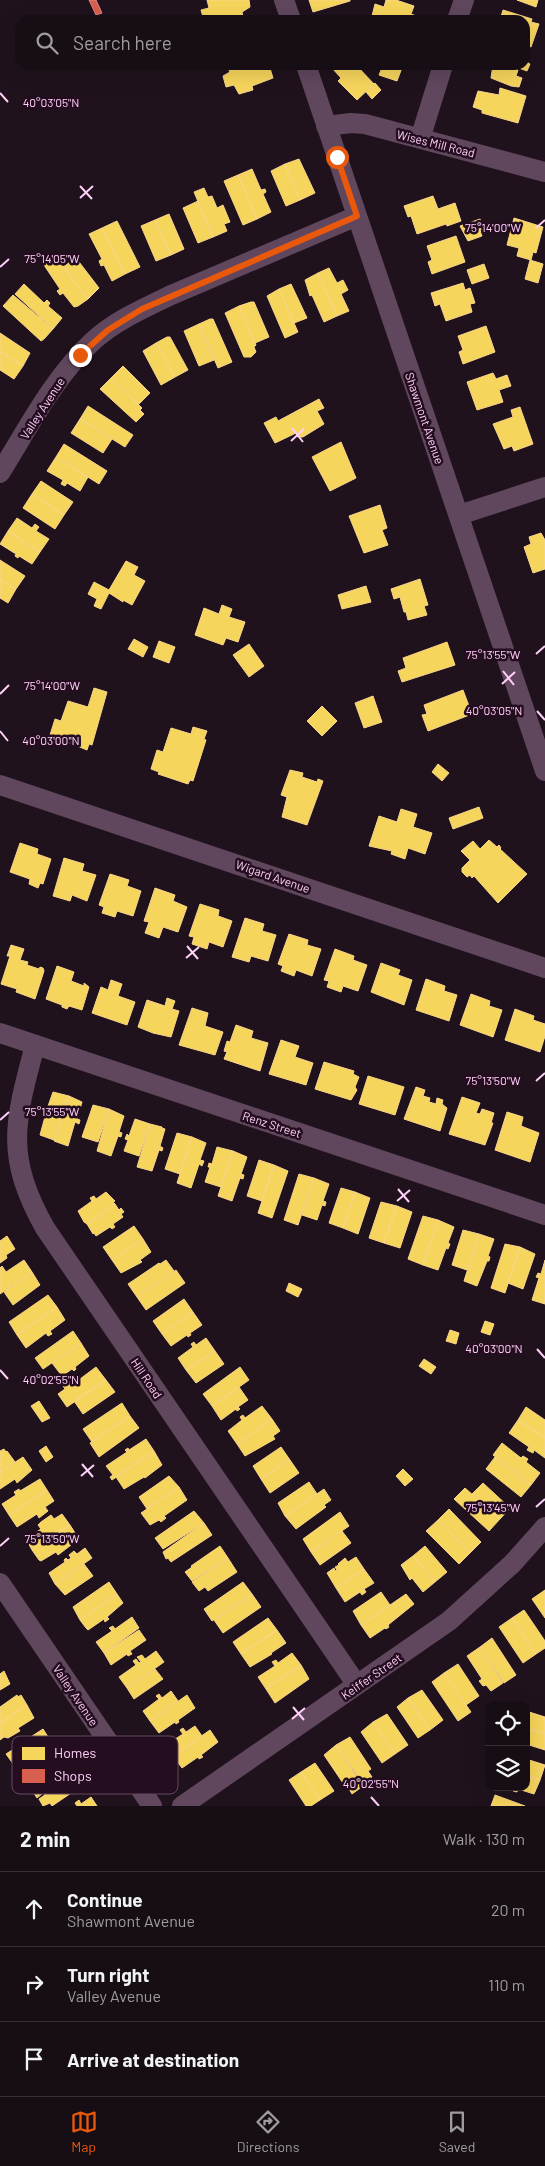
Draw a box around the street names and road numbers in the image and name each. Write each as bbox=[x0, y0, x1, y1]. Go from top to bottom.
street label: Wises Mill Road bbox=[396, 127, 476, 159]
street label: Shawmont Avenue bbox=[403, 370, 447, 466]
street label: Valley Avenue bbox=[17, 375, 67, 441]
street label: Wigard Avenue bbox=[234, 857, 312, 895]
street label: Renz Street bbox=[241, 1108, 303, 1140]
street label: Hill Road bbox=[129, 1355, 165, 1401]
street label: Keiffer Street bbox=[338, 1650, 404, 1702]
street label: Valley Avenue bbox=[50, 1662, 102, 1728]

